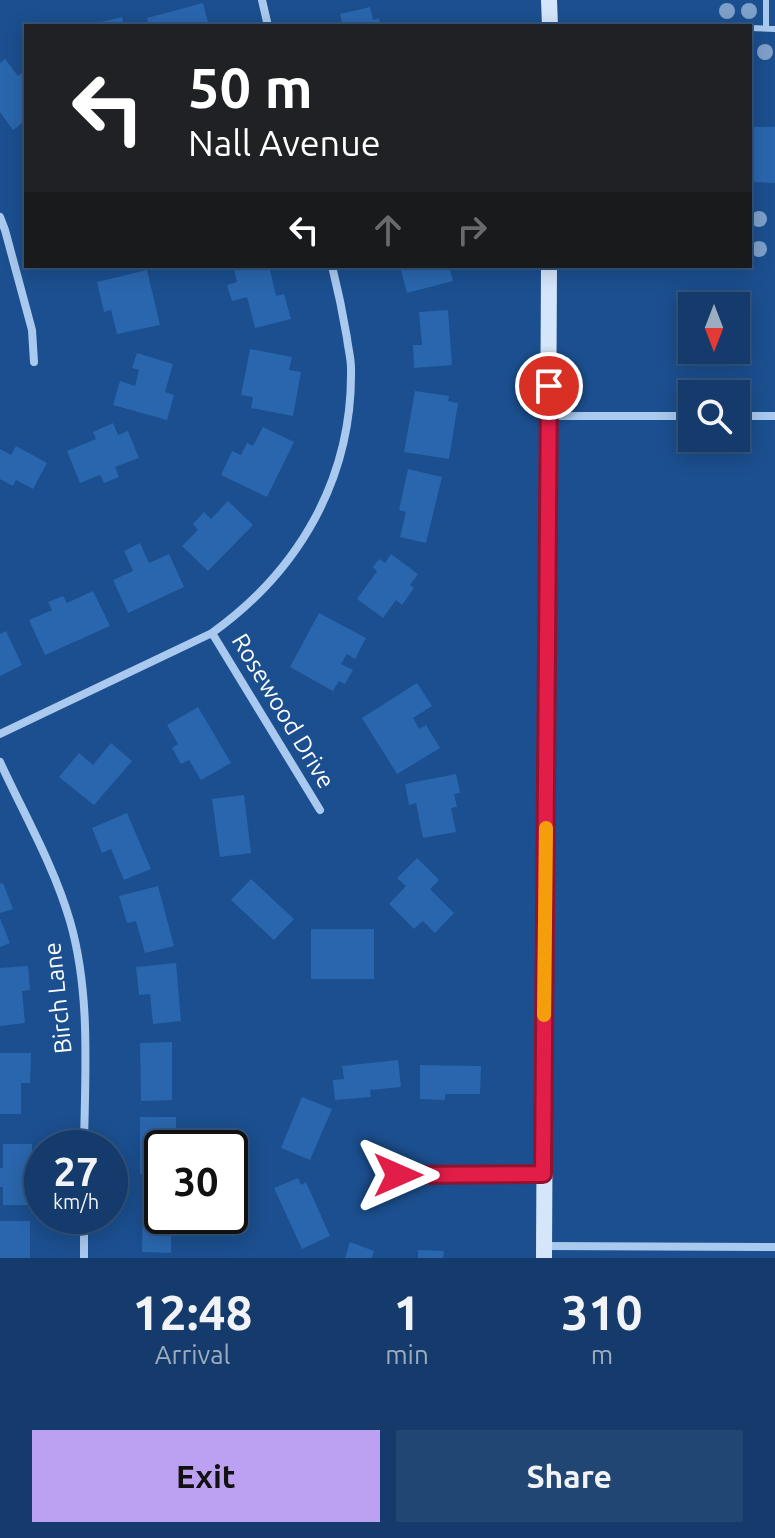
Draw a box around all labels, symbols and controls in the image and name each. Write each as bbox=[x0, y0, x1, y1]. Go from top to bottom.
icon: left bbox=[56, 56, 160, 160]
text: 50 m bbox=[188, 56, 313, 119]
text: Nall Avenue bbox=[188, 122, 381, 163]
icon: left bbox=[282, 208, 326, 252]
icon: ahead bbox=[366, 208, 410, 252]
icon: right bbox=[450, 208, 494, 252]
north arrow bbox=[678, 292, 750, 364]
map controls bbox=[678, 292, 750, 452]
pin bbox=[515, 352, 583, 420]
icon: arrive bbox=[527, 364, 571, 408]
button: search bbox=[678, 380, 750, 452]
street label: Rosewood Drive bbox=[227, 629, 340, 793]
street label: Birch Lane bbox=[38, 941, 77, 1055]
speed limit sign: 30 bbox=[144, 1130, 248, 1234]
position arrow bbox=[356, 1133, 440, 1217]
text: 27 bbox=[53, 1149, 99, 1194]
text: km/h bbox=[53, 1190, 99, 1213]
text: 12:48 bbox=[133, 1285, 253, 1339]
text: 1 bbox=[393, 1285, 420, 1339]
text: 310 bbox=[561, 1285, 642, 1339]
text: Arrival bbox=[155, 1340, 230, 1369]
text: min bbox=[385, 1340, 429, 1369]
text: m bbox=[591, 1340, 613, 1369]
button: Exit bbox=[32, 1430, 380, 1522]
button: Share bbox=[396, 1430, 743, 1522]

